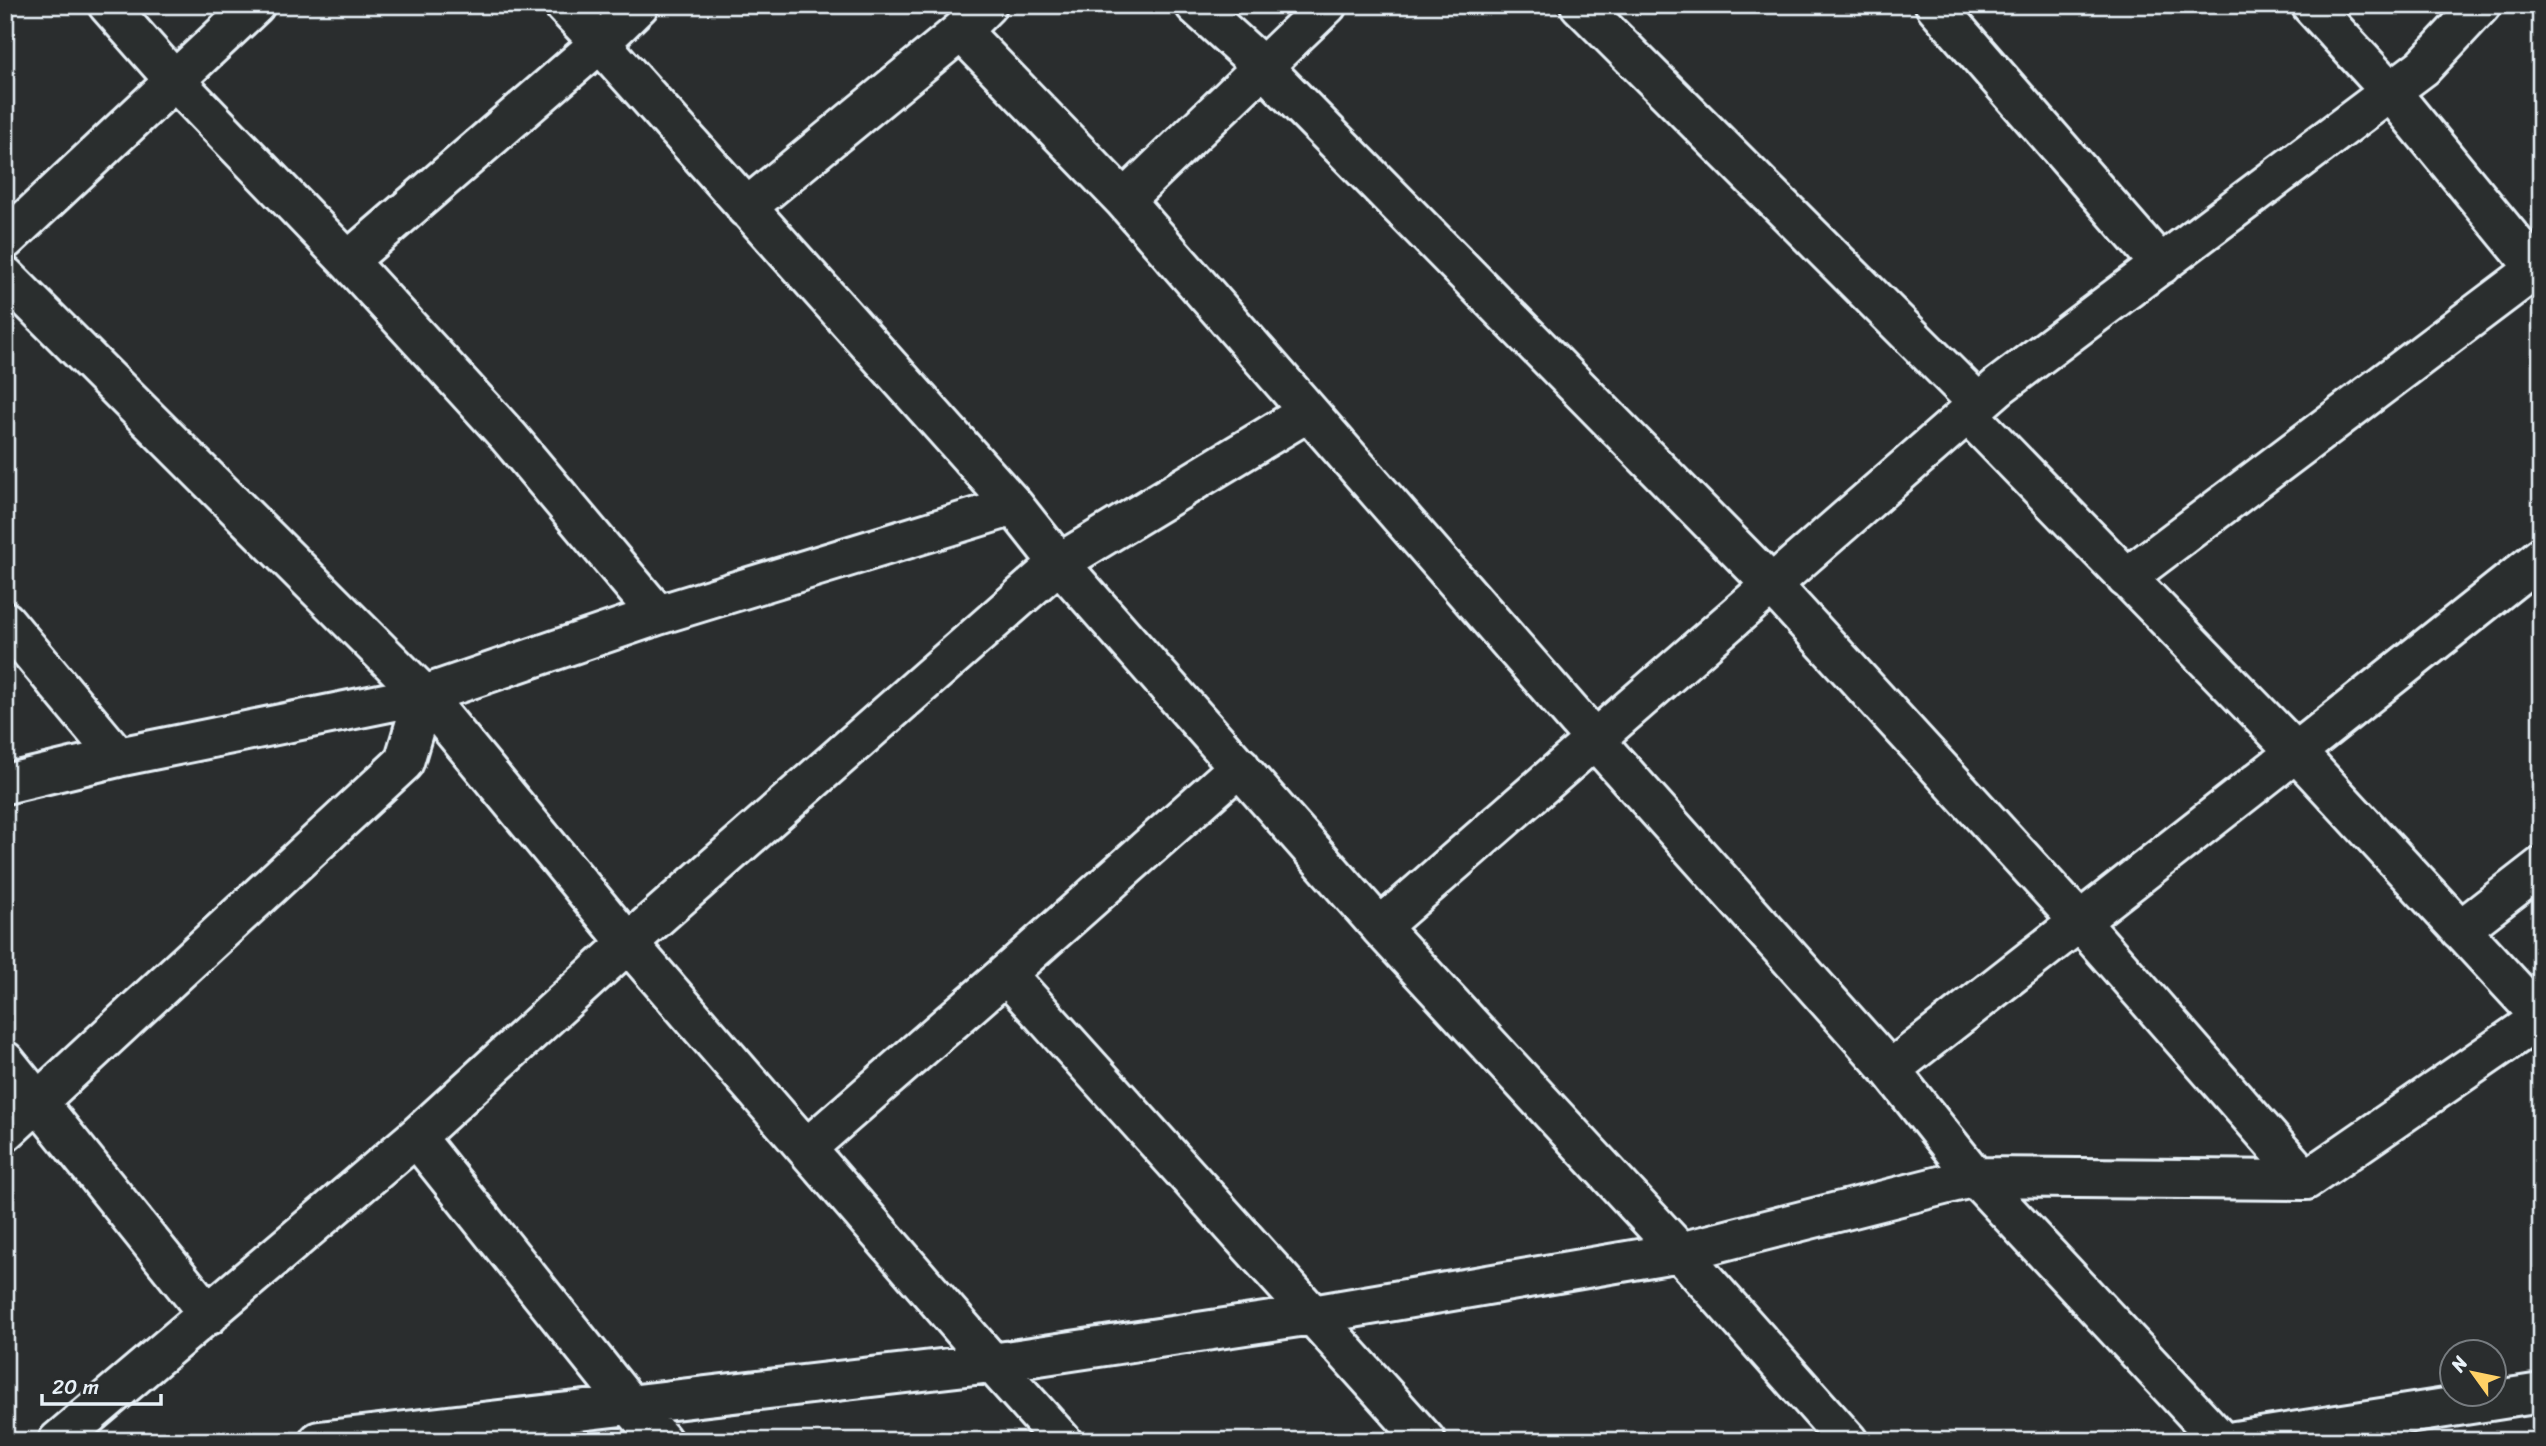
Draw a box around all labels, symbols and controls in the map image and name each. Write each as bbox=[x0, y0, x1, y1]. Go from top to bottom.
north arrow bbox=[2438, 1338, 2508, 1408]
text: N bbox=[2441, 1349, 2477, 1379]
scale bar bbox=[42, 1362, 161, 1406]
text: 20 m bbox=[52, 1368, 99, 1406]

